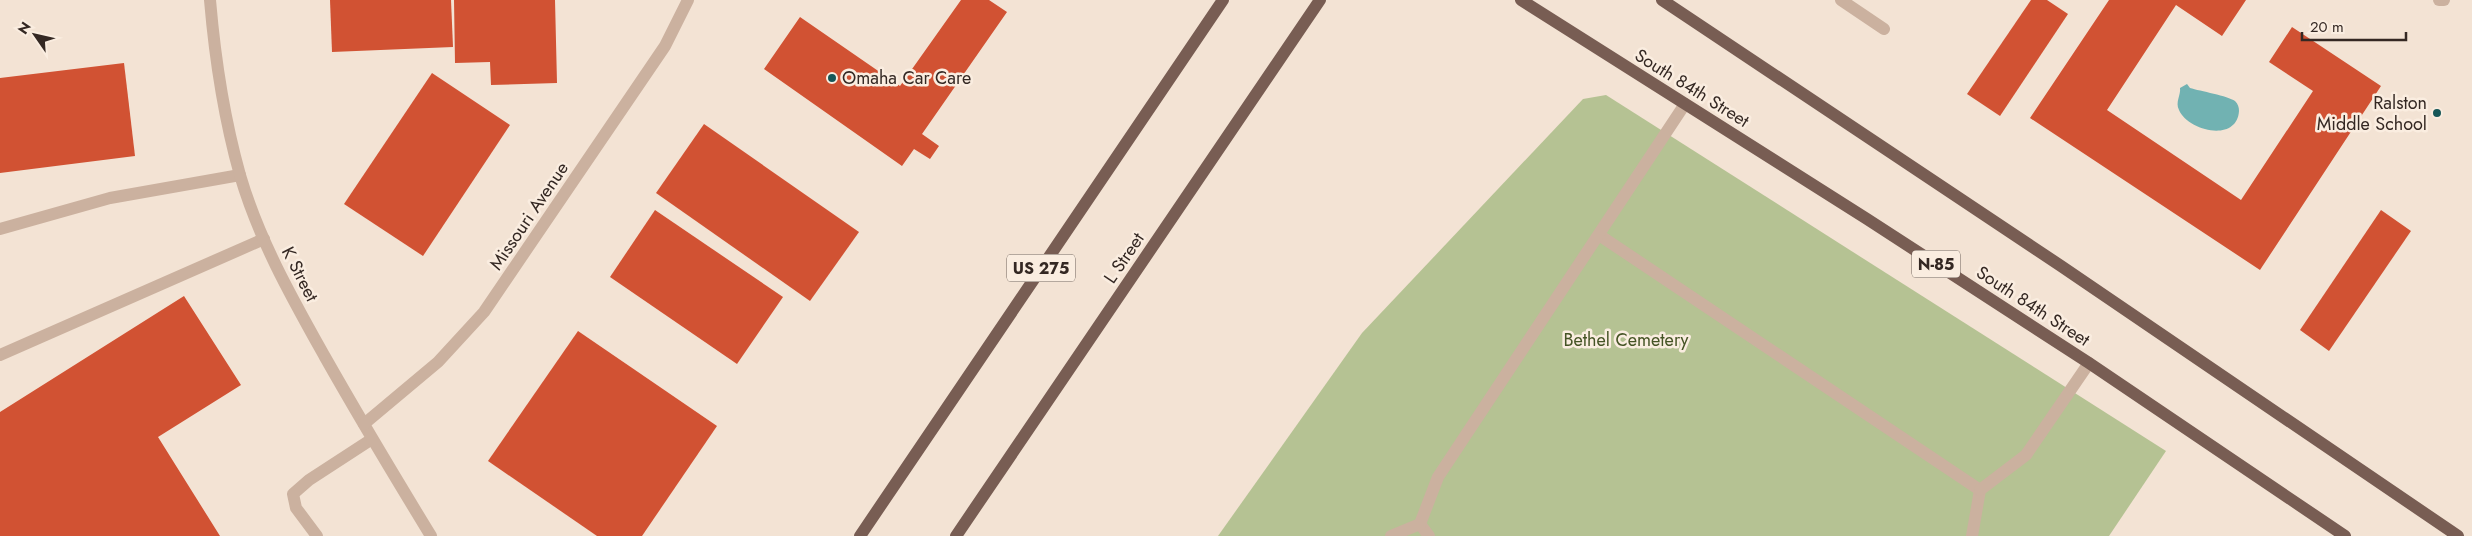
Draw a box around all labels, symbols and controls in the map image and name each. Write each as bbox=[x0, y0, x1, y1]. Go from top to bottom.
north arrow bbox=[10, 10, 60, 60]
scale bar bbox=[2302, 10, 2406, 42]
text: 20 m bbox=[2310, 16, 2344, 38]
text: N bbox=[13, 18, 36, 38]
street label: South 84th Street bbox=[1630, 42, 1755, 134]
place label: Omaha Car Care bbox=[842, 65, 971, 91]
marker: Omaha Car Care bbox=[826, 72, 838, 84]
place label: Ralston Middle School bbox=[2317, 90, 2427, 137]
marker: Ralston Middle School bbox=[2431, 107, 2443, 119]
street label: Missouri Avenue bbox=[483, 157, 575, 275]
street label: L Street bbox=[1097, 227, 1151, 289]
street label: K Street bbox=[275, 242, 325, 307]
road number: N-85 bbox=[1912, 250, 1960, 278]
road number: US 275 bbox=[1007, 254, 1075, 282]
street label: South 84th Street bbox=[1971, 259, 2095, 353]
park label: Bethel Cemetery bbox=[1563, 327, 1689, 353]

